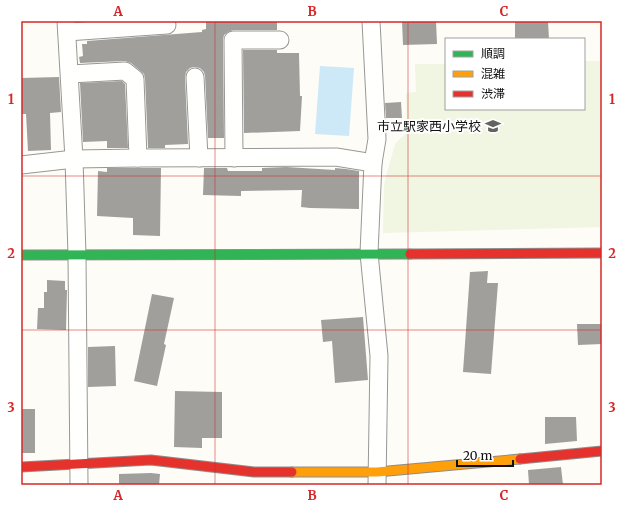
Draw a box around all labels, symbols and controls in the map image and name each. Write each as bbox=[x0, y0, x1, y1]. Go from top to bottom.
text: A bbox=[112, 3, 123, 20]
text: B bbox=[307, 3, 317, 20]
text: C bbox=[500, 3, 509, 20]
legend bbox=[445, 38, 585, 110]
text: 順調 bbox=[481, 46, 505, 61]
text: 混雑 bbox=[481, 66, 505, 81]
text: 渋滞 bbox=[481, 86, 505, 101]
text: 1 bbox=[8, 91, 14, 108]
text: 1 bbox=[609, 91, 615, 108]
school or university icon: 市立駅家西小学校 bbox=[484, 117, 502, 135]
place label: 市立駅家西小学校 bbox=[377, 118, 481, 135]
text: 2 bbox=[7, 245, 15, 262]
text: 2 bbox=[608, 245, 616, 262]
text: 3 bbox=[7, 399, 15, 416]
text: 3 bbox=[608, 399, 616, 416]
scale bar bbox=[457, 442, 513, 468]
text: 20 m bbox=[463, 448, 492, 463]
text: A bbox=[112, 487, 123, 504]
text: B bbox=[307, 487, 317, 504]
text: C bbox=[500, 487, 509, 504]

